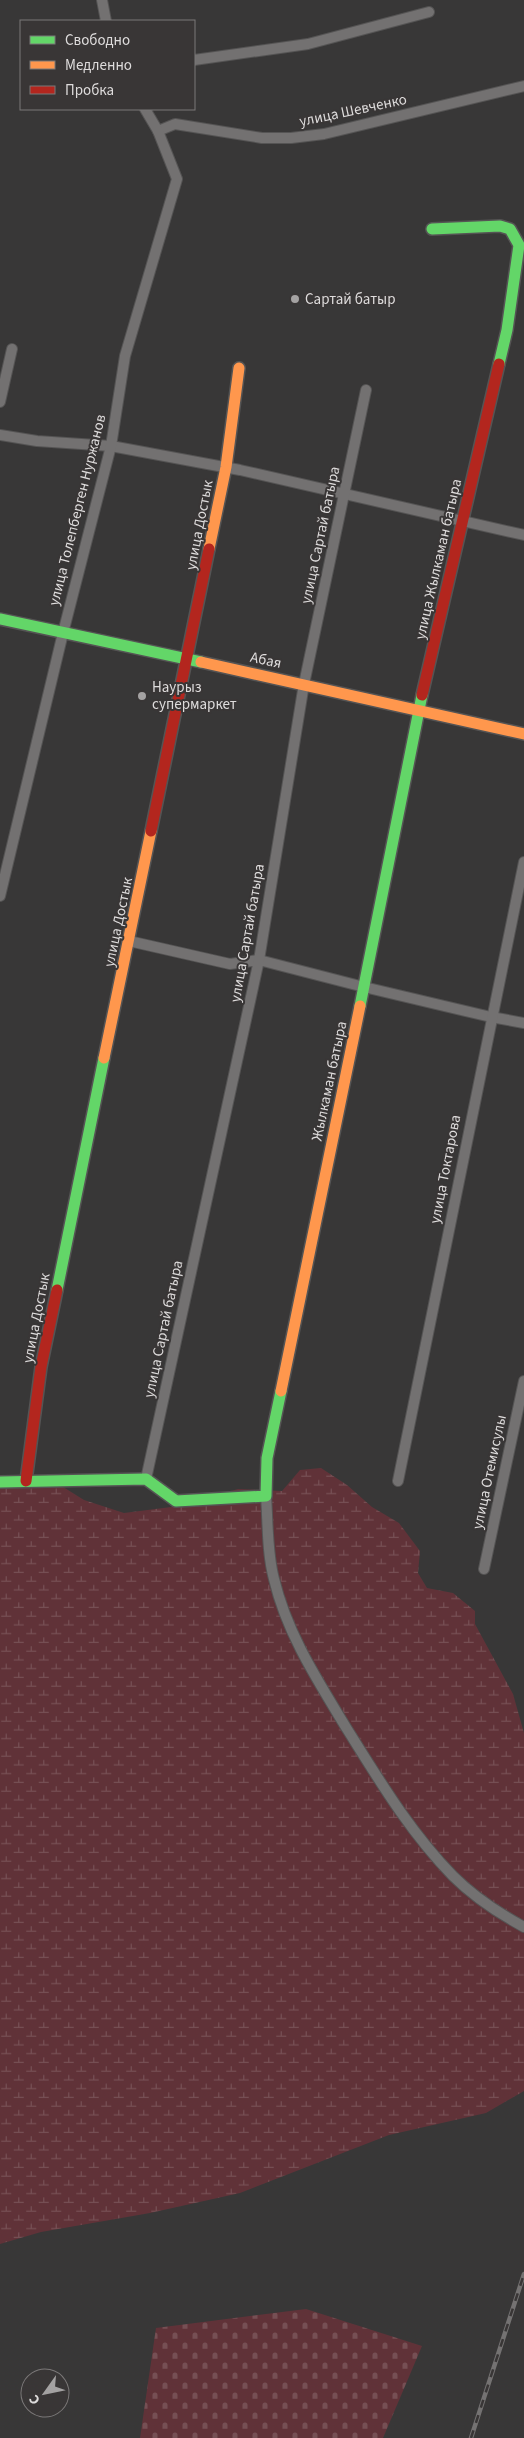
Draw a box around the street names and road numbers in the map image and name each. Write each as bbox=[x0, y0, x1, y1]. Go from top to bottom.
street label: улица Шевченко bbox=[297, 89, 409, 132]
street label: улица Толепберген Нуржанов bbox=[44, 412, 112, 608]
street label: улица Сартай батыра bbox=[296, 464, 345, 606]
street label: улица Жылкаман батыра bbox=[410, 477, 467, 641]
street label: улица Достык bbox=[180, 478, 219, 572]
street label: Абая bbox=[248, 647, 283, 674]
street label: улица Сартай батыра bbox=[225, 862, 270, 1004]
street label: улица Достык bbox=[99, 875, 138, 969]
street label: Жылкаман батыра bbox=[307, 1019, 352, 1143]
street label: улица Токтарова bbox=[425, 1113, 466, 1225]
street label: улица Сартай батыра bbox=[139, 1258, 188, 1400]
street label: улица Достык bbox=[17, 1271, 56, 1365]
street label: улица Отемисулы bbox=[467, 1413, 512, 1531]

